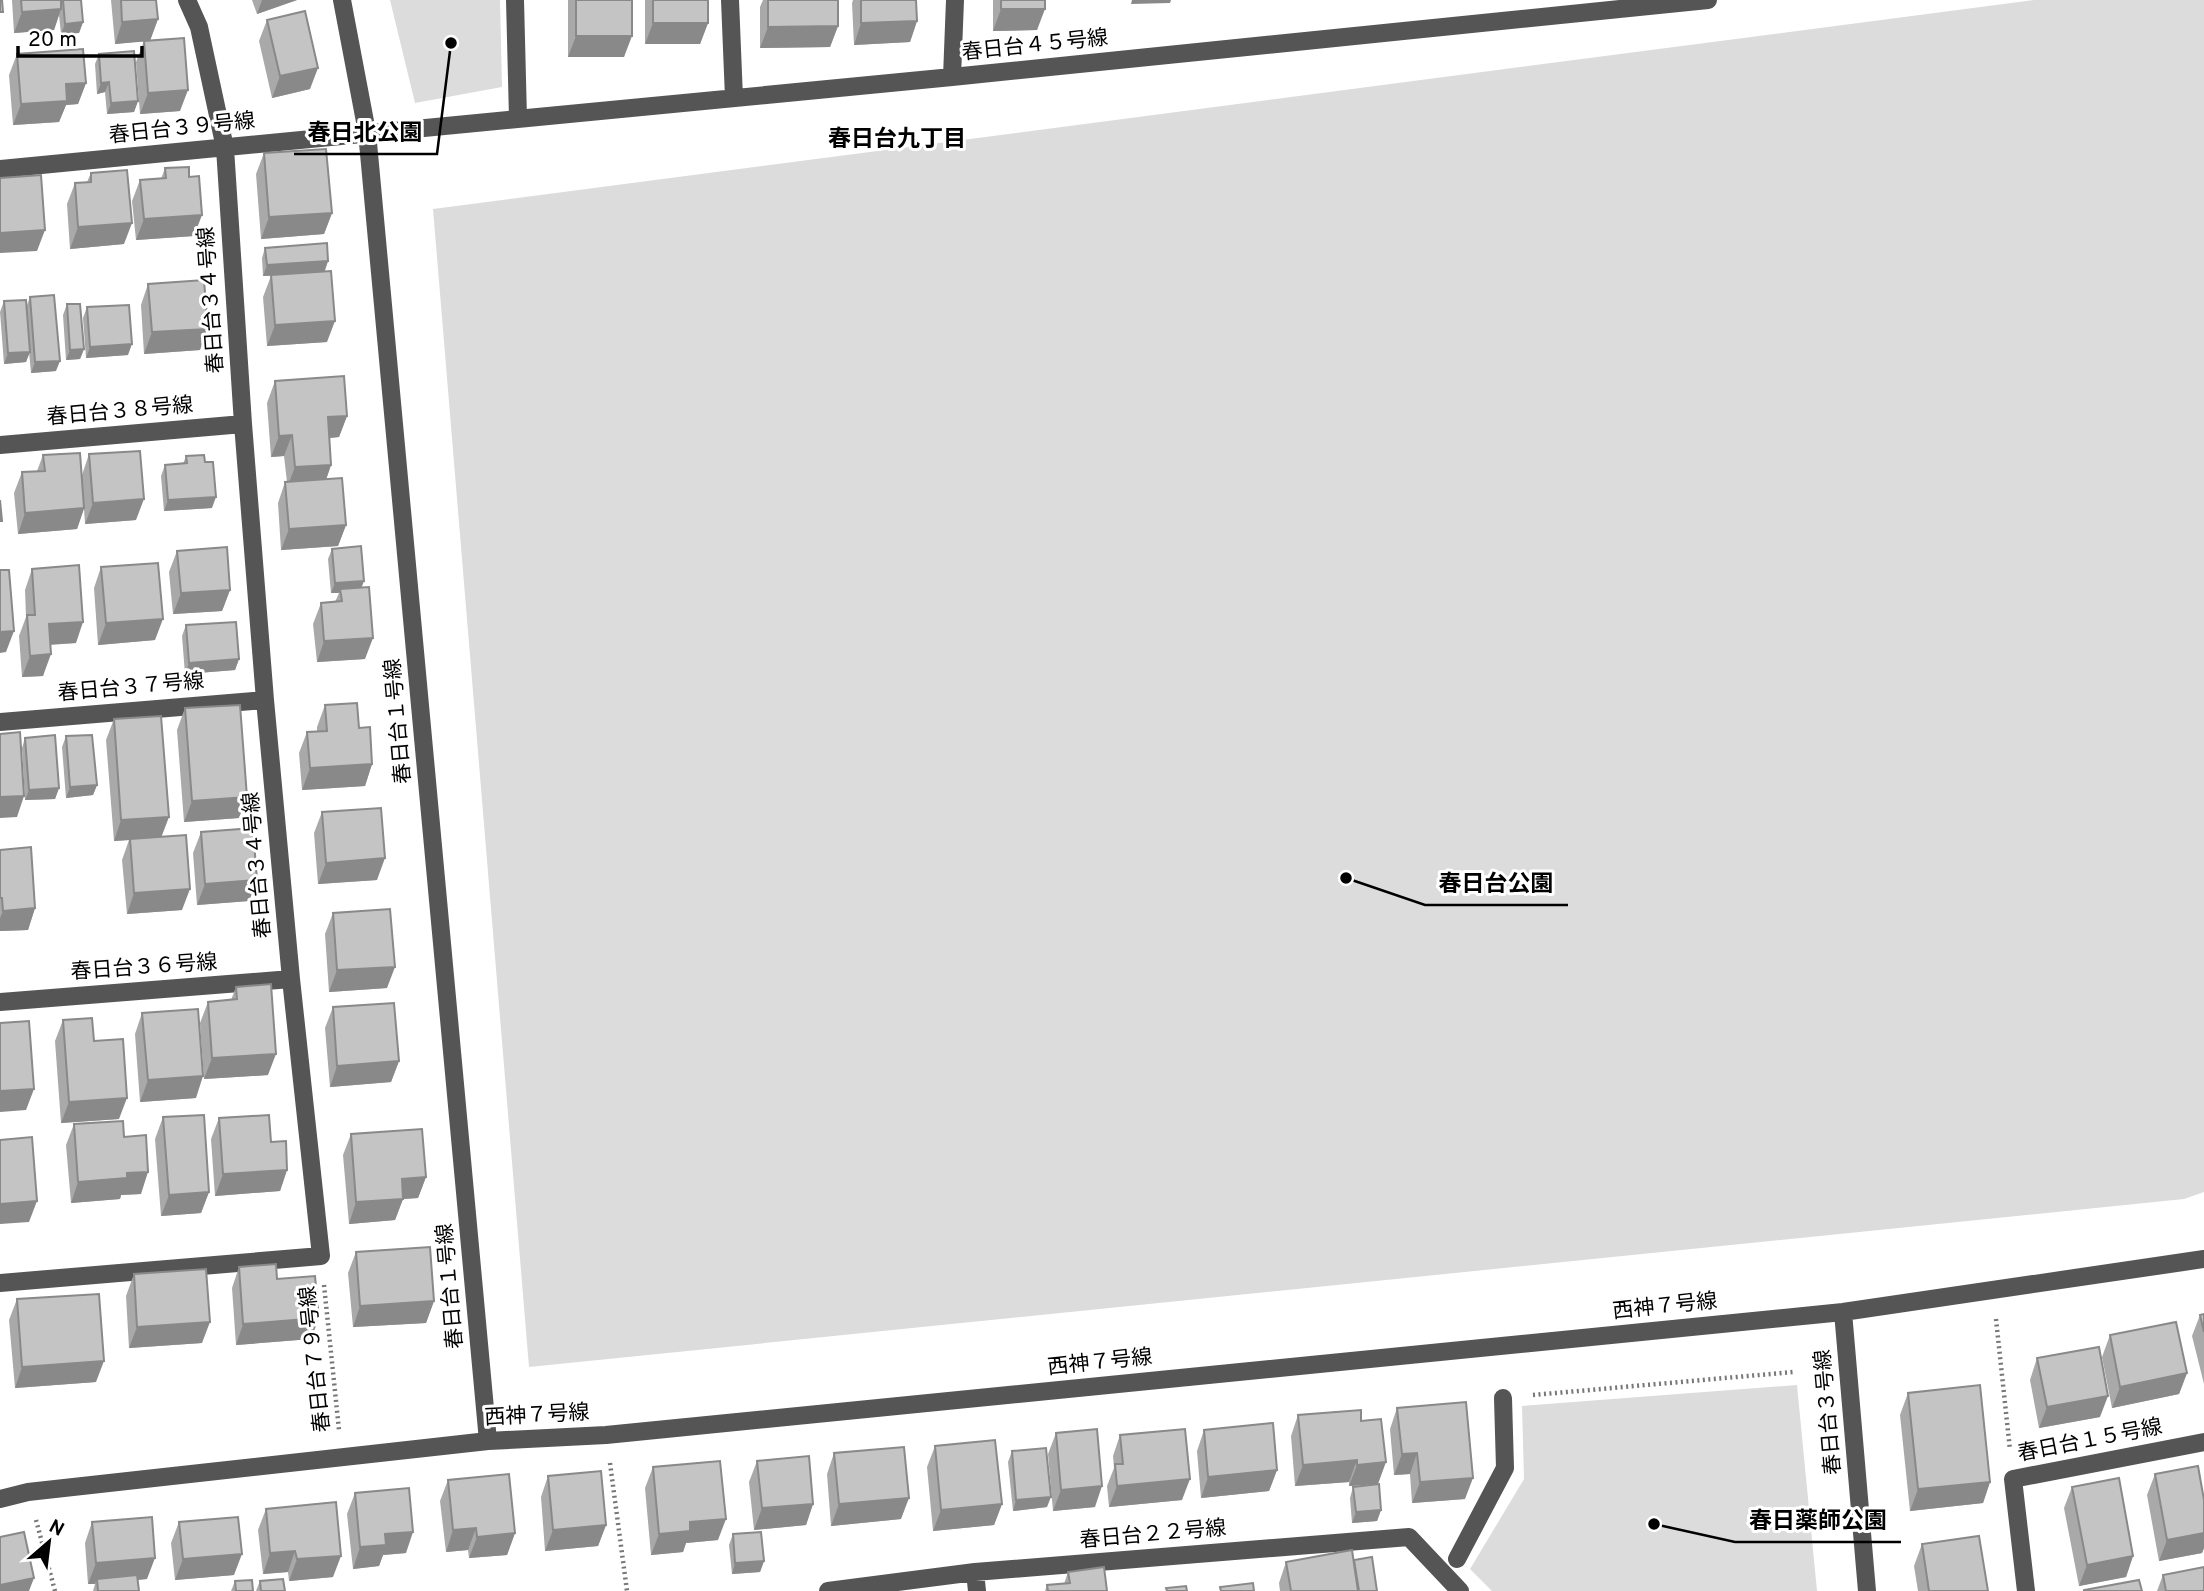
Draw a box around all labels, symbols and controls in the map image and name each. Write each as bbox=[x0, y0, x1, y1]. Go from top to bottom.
scale bar bbox=[18, 14, 142, 58]
street label: 春日台４５号線 bbox=[960, 25, 1110, 67]
text: 20 m bbox=[28, 27, 77, 54]
street label: 春日台３９号線 bbox=[107, 108, 257, 150]
callout: 春日北公園 bbox=[294, 110, 437, 154]
text: 春日北公園 bbox=[308, 120, 423, 149]
district label: 春日台九丁目 bbox=[828, 126, 966, 155]
street label: 春日台３４号線 bbox=[193, 226, 231, 374]
street label: 春日台３８号線 bbox=[46, 392, 194, 432]
street label: 春日台１号線 bbox=[380, 657, 418, 785]
street label: 春日台３７号線 bbox=[57, 668, 205, 708]
street label: 春日台３４号線 bbox=[238, 791, 278, 939]
callout: 春日台公園 bbox=[1425, 861, 1568, 905]
text: 春日台公園 bbox=[1439, 871, 1554, 900]
street label: 春日台３６号線 bbox=[70, 949, 218, 987]
street label: 春日台１号線 bbox=[432, 1222, 470, 1350]
street label: 春日台７９号線 bbox=[295, 1284, 337, 1434]
street label: 西神７号線 bbox=[1611, 1288, 1719, 1326]
street label: 西神７号線 bbox=[1046, 1344, 1154, 1382]
street label: 春日台３号線 bbox=[1810, 1348, 1848, 1476]
street label: 西神７号線 bbox=[484, 1400, 590, 1432]
street label: 春日台１５号線 bbox=[2015, 1414, 2165, 1468]
callout: 春日薬師公園 bbox=[1735, 1498, 1901, 1542]
north arrow bbox=[14, 1507, 84, 1577]
text: 春日薬師公園 bbox=[1749, 1508, 1887, 1537]
text: N bbox=[44, 1515, 68, 1543]
street label: 春日台２２号線 bbox=[1079, 1515, 1227, 1555]

